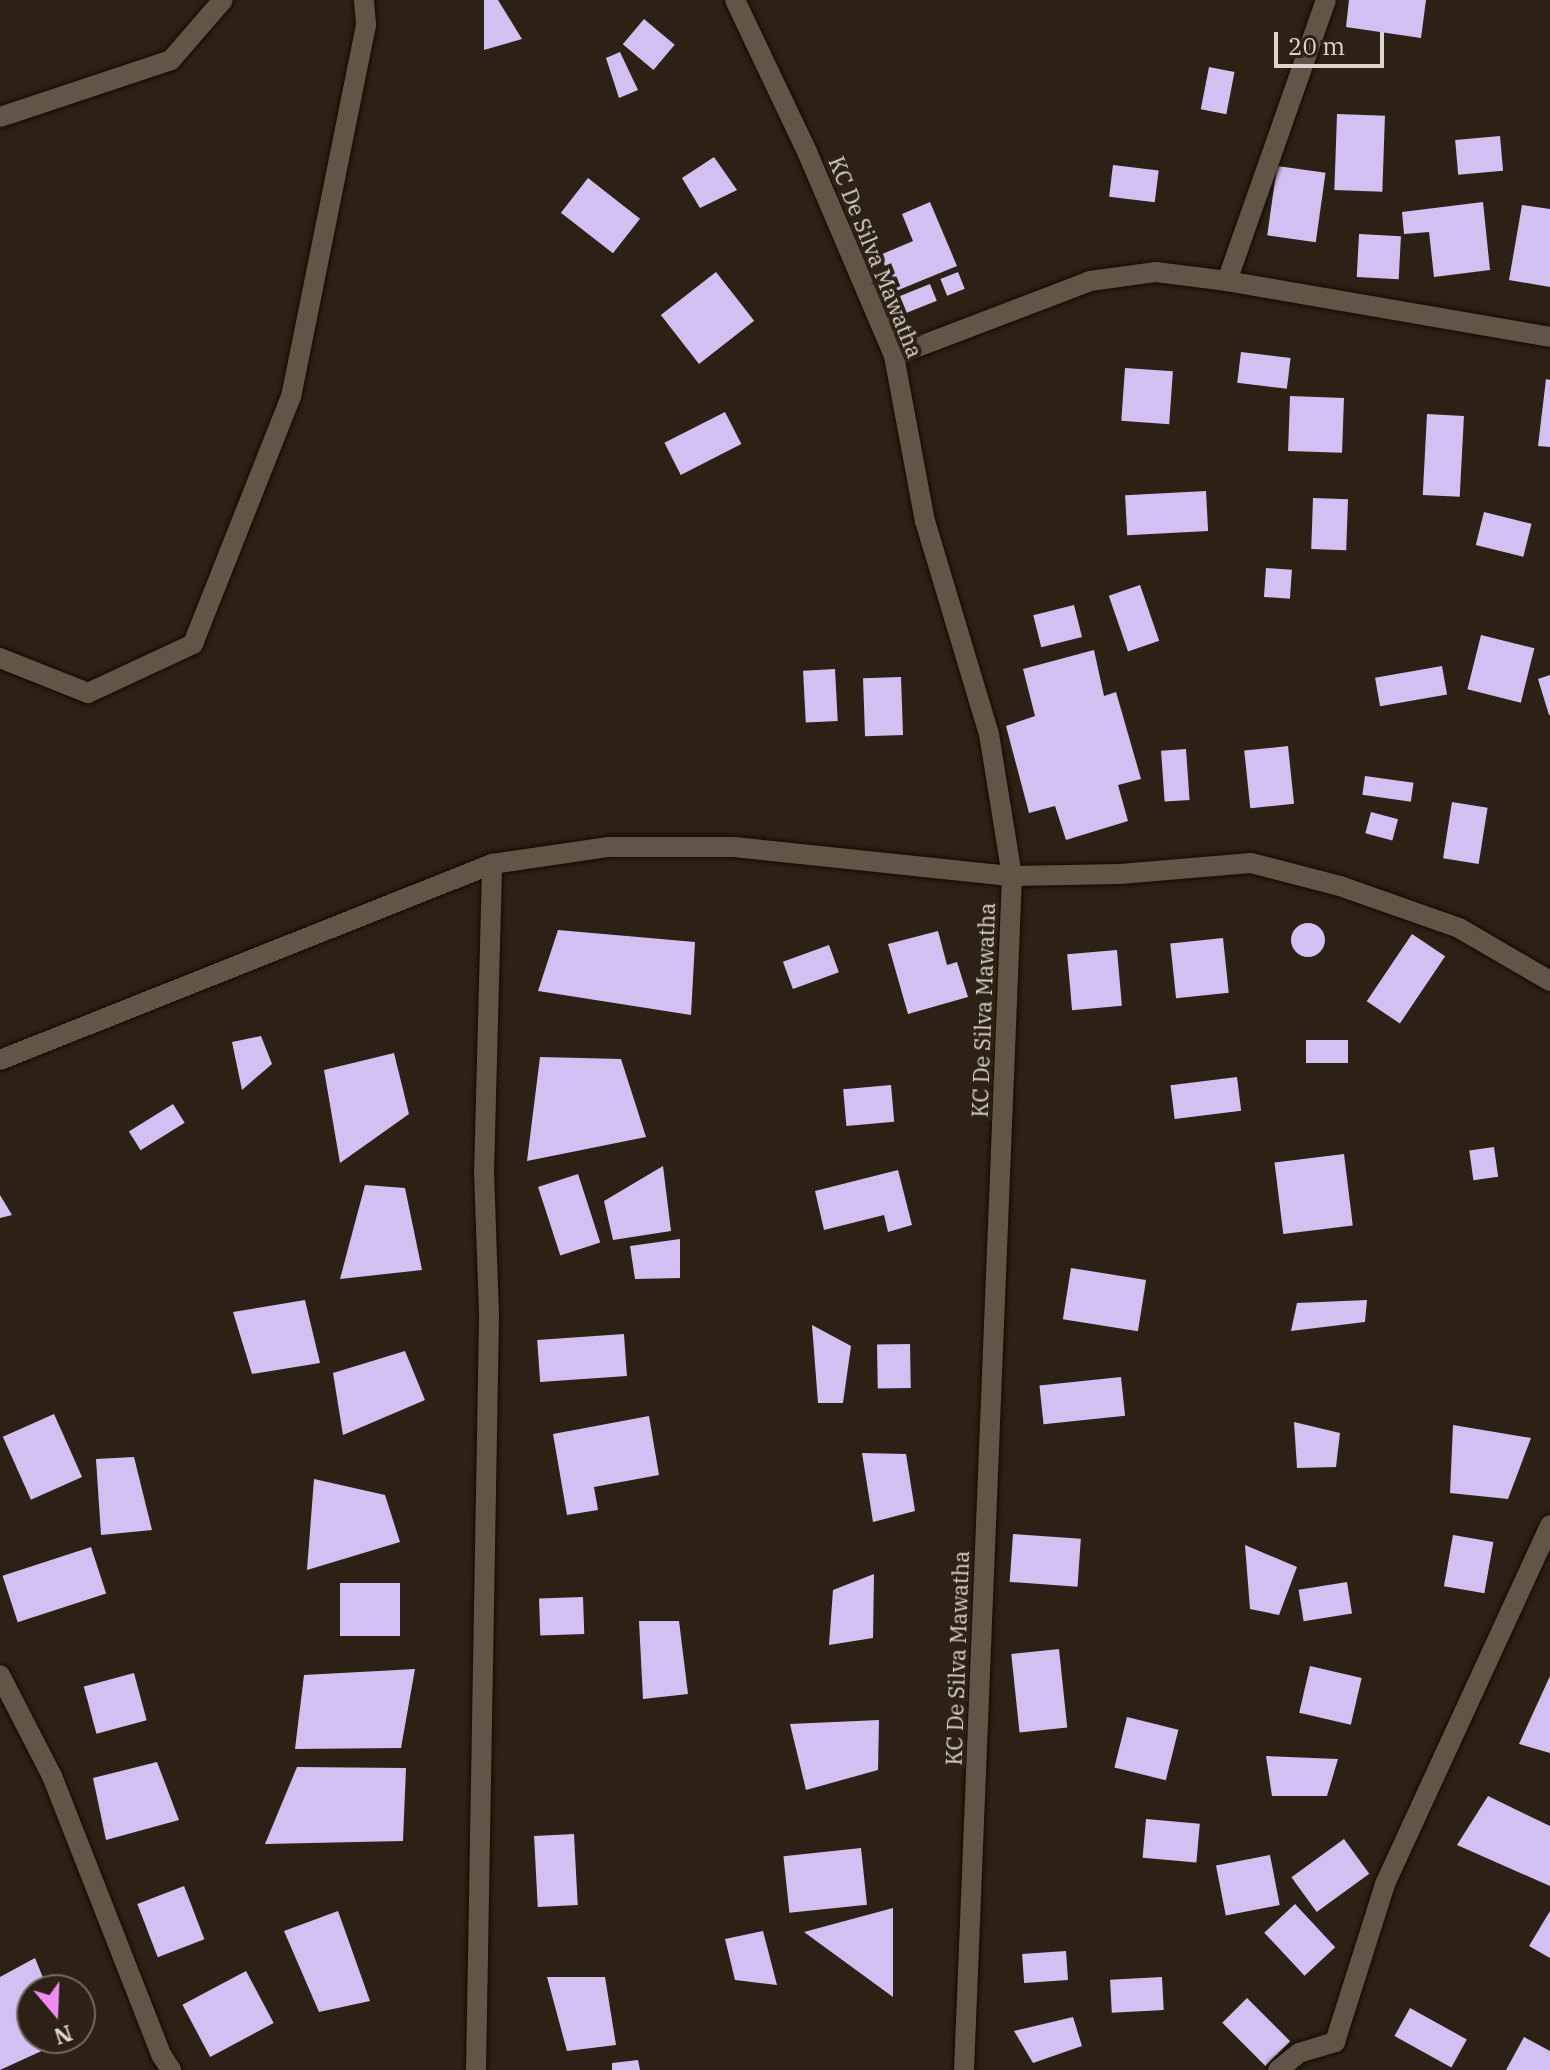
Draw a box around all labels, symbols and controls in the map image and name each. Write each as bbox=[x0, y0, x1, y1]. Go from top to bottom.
scale bar bbox=[1278, 16, 1388, 66]
text: 20 m bbox=[1288, 30, 1345, 62]
street label: KC De Silva Mawatha bbox=[823, 152, 929, 362]
street label: KC De Silva Mawatha bbox=[966, 902, 1000, 1118]
street label: KC De Silva Mawatha bbox=[940, 1550, 974, 1766]
north arrow bbox=[16, 1974, 96, 2054]
text: N bbox=[50, 2019, 76, 2052]

